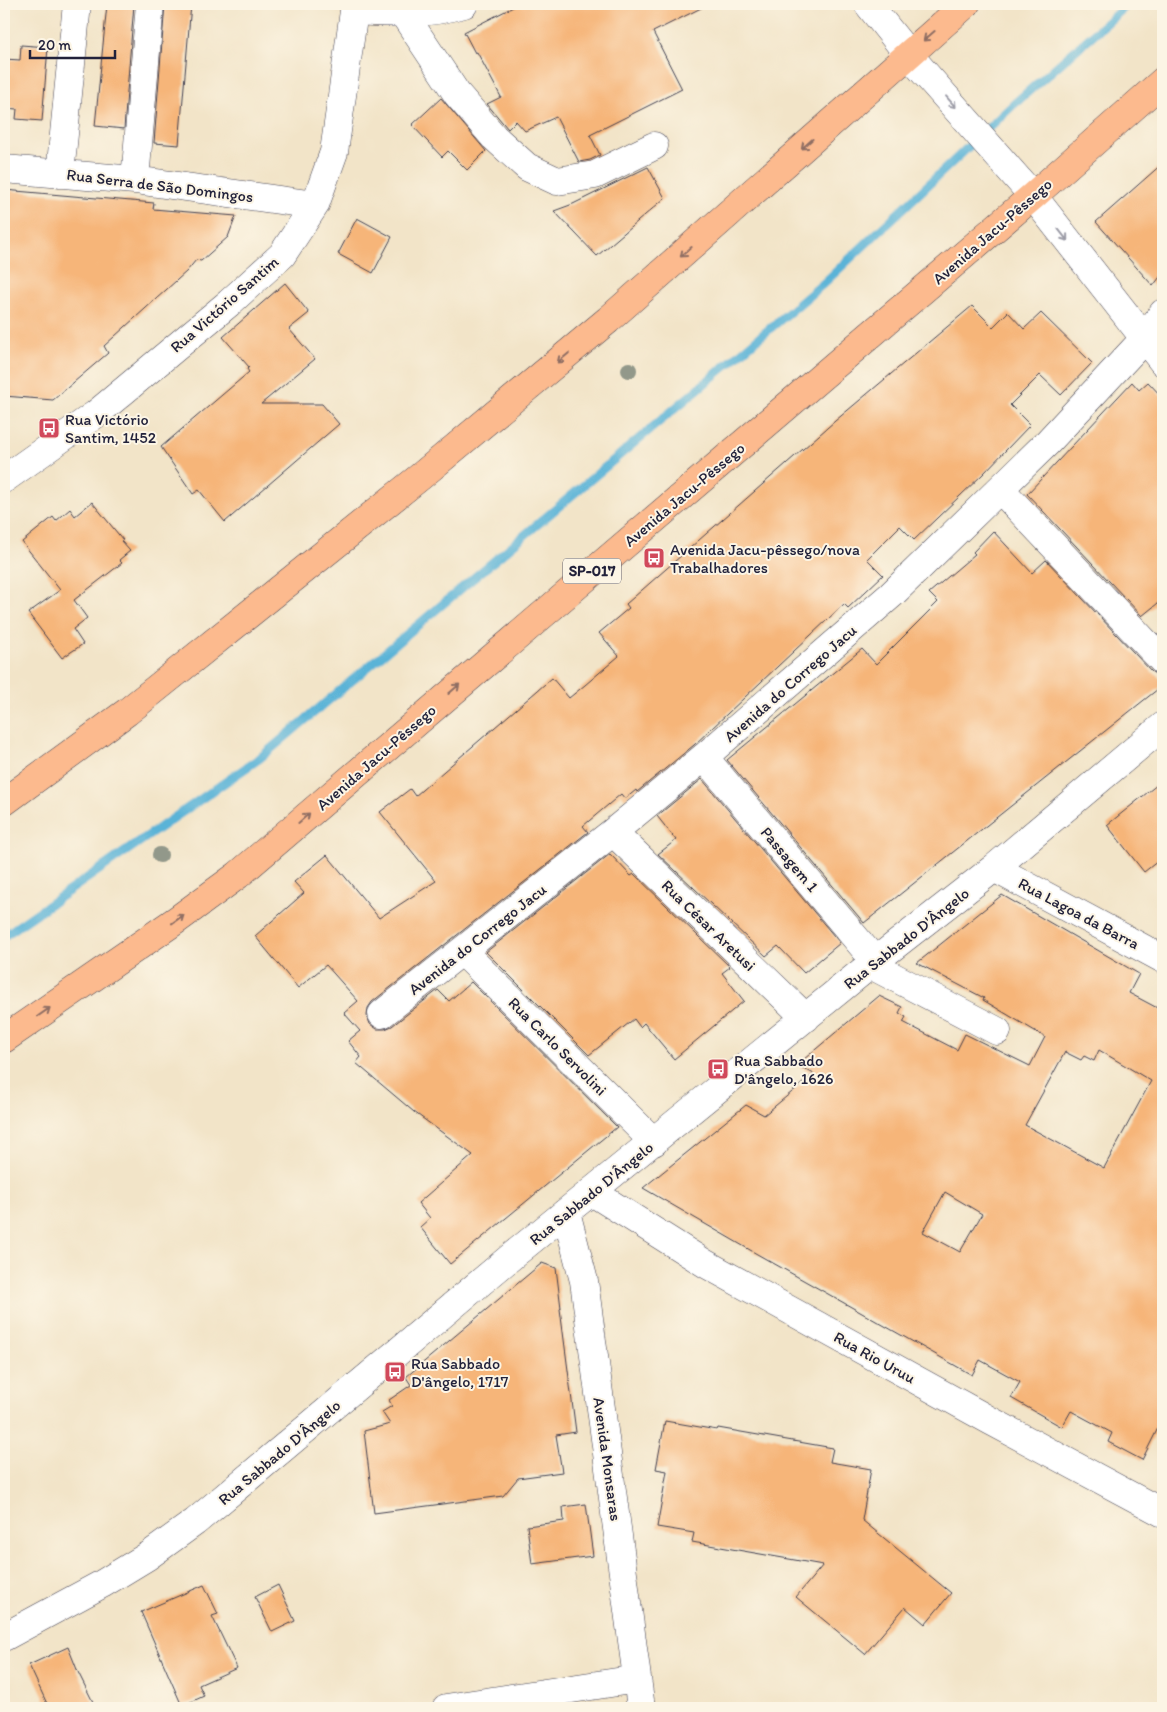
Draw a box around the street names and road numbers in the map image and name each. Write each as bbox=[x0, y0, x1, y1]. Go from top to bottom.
street label: Rua Serra de São Domingos bbox=[66, 165, 254, 206]
street label: Avenida Jacu-Pêssego bbox=[929, 174, 1056, 288]
street label: Rua Victório Santim bbox=[166, 252, 283, 357]
street label: Avenida Jacu-Pêssego bbox=[620, 438, 749, 550]
road number: SP-017 bbox=[563, 558, 621, 584]
street label: Avenida do Corrego Jacu bbox=[720, 621, 861, 746]
street label: Avenida Jacu-Pêssego bbox=[313, 700, 440, 814]
street label: Passagem 1 bbox=[757, 823, 823, 896]
street label: Rua Lagoa da Barra bbox=[1015, 874, 1142, 953]
street label: Rua César Aretusi bbox=[658, 876, 760, 975]
street label: Avenida do Corrego Jacu bbox=[405, 880, 550, 999]
street label: Rua Sabbado D'Ângelo bbox=[840, 884, 973, 993]
street label: Rua Carlo Servolini bbox=[504, 993, 611, 1100]
street label: Rua Sabbado D'Ângelo bbox=[526, 1138, 657, 1249]
street label: Rua Rio Uruu bbox=[831, 1327, 919, 1388]
street label: Rua Sabbado D'Ângelo bbox=[214, 1396, 344, 1509]
street label: Avenida Monsaras bbox=[589, 1396, 626, 1522]

